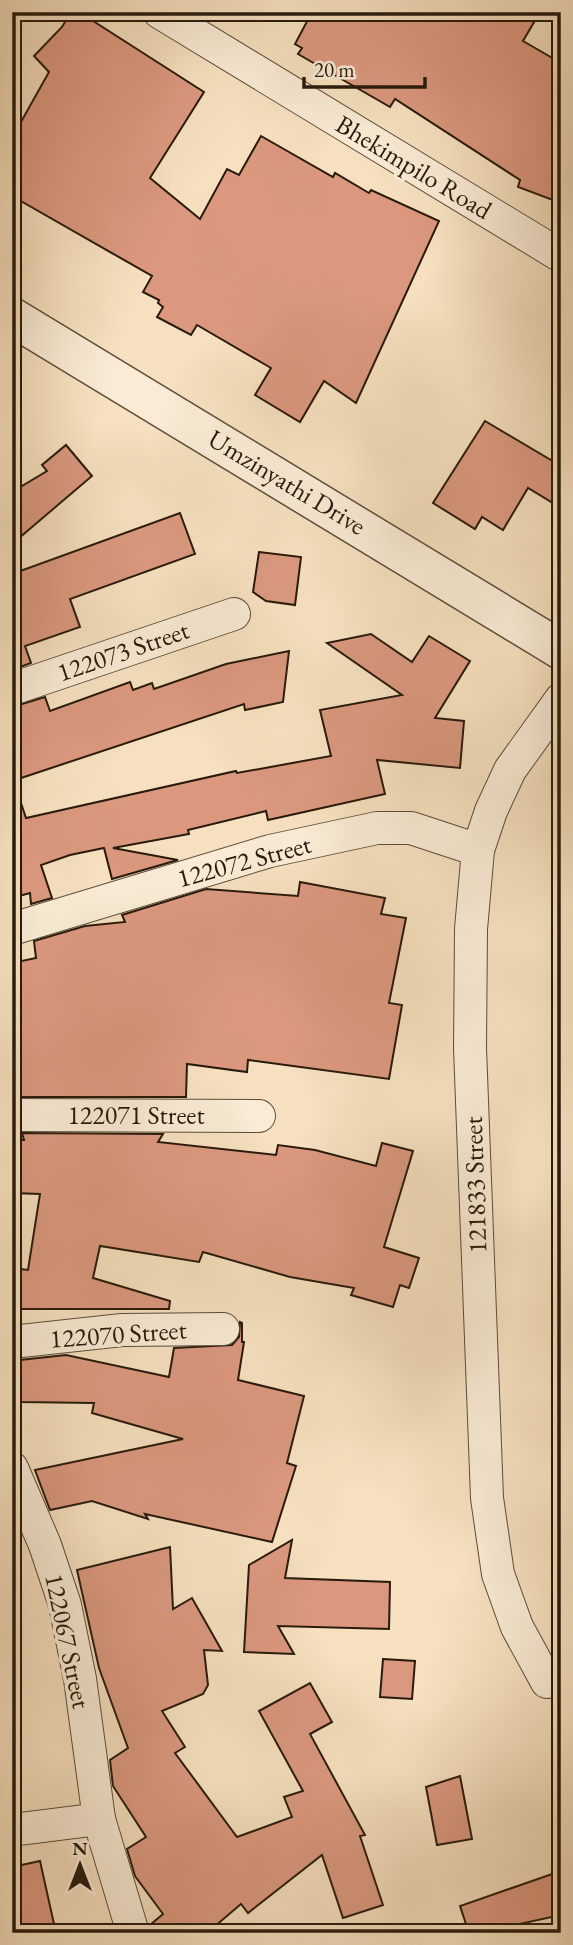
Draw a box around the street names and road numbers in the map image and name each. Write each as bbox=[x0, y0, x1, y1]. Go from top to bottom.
street label: Bhekimpilo Road bbox=[330, 107, 499, 227]
street label: Umzinyathi Drive bbox=[202, 422, 372, 542]
street label: 122073 Street bbox=[53, 613, 193, 689]
street label: 122072 Street bbox=[173, 827, 315, 895]
street label: 122071 Street bbox=[67, 1098, 205, 1132]
street label: 121833 Street bbox=[456, 1116, 494, 1254]
street label: 122070 Street bbox=[48, 1312, 188, 1356]
street label: 122067 Street bbox=[37, 1570, 99, 1712]

